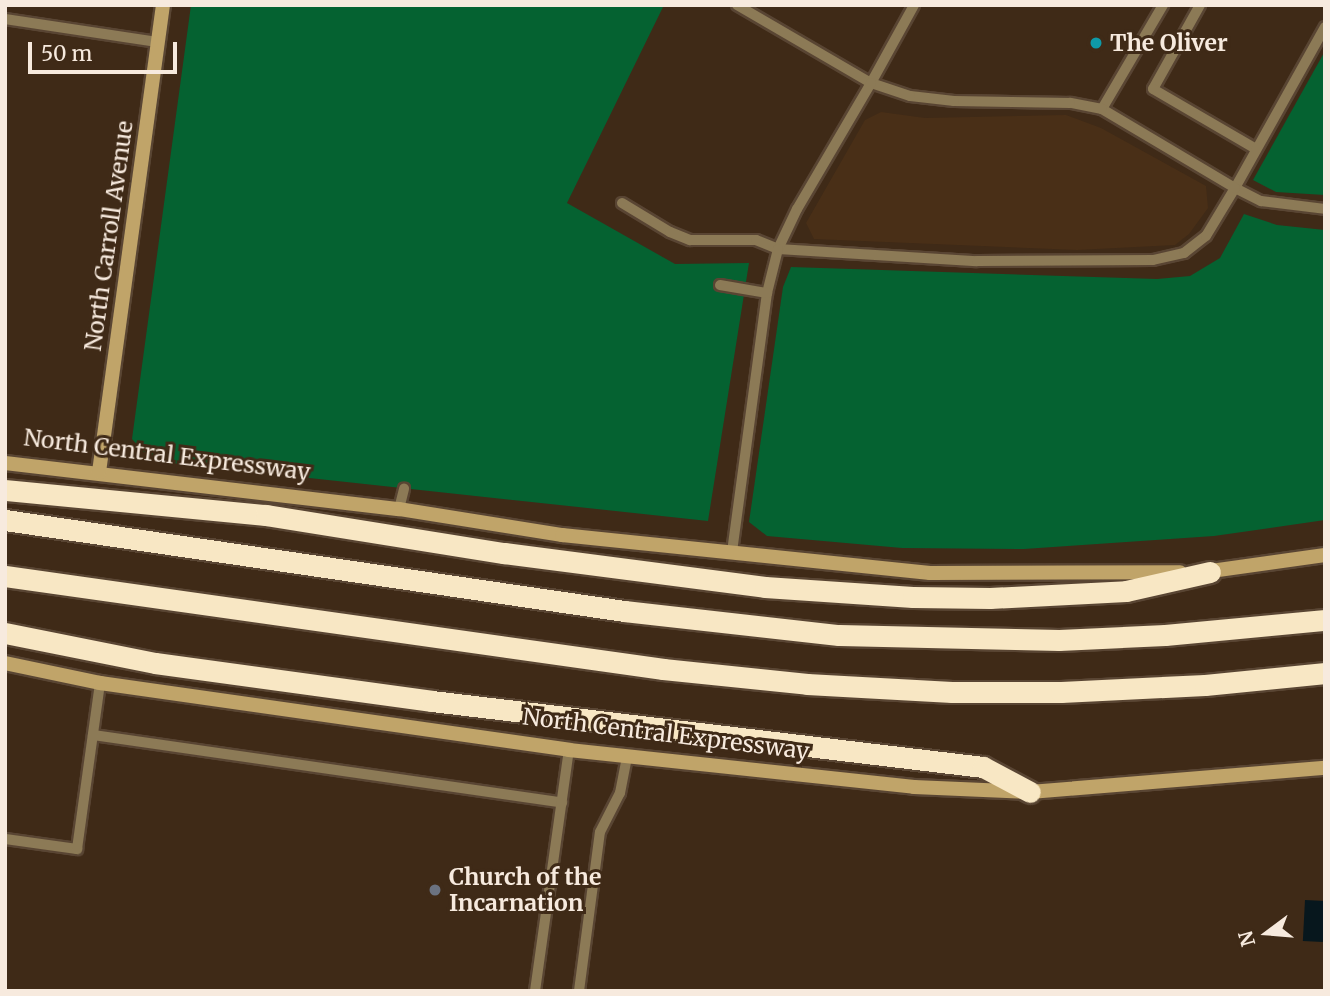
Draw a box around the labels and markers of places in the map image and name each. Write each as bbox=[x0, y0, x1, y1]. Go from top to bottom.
place label: The Oliver bbox=[1110, 29, 1228, 57]
marker: The Oliver bbox=[1088, 35, 1104, 51]
place label: Church of the Incarnation bbox=[449, 863, 601, 917]
marker: Church of the Incarnation bbox=[427, 882, 443, 898]

